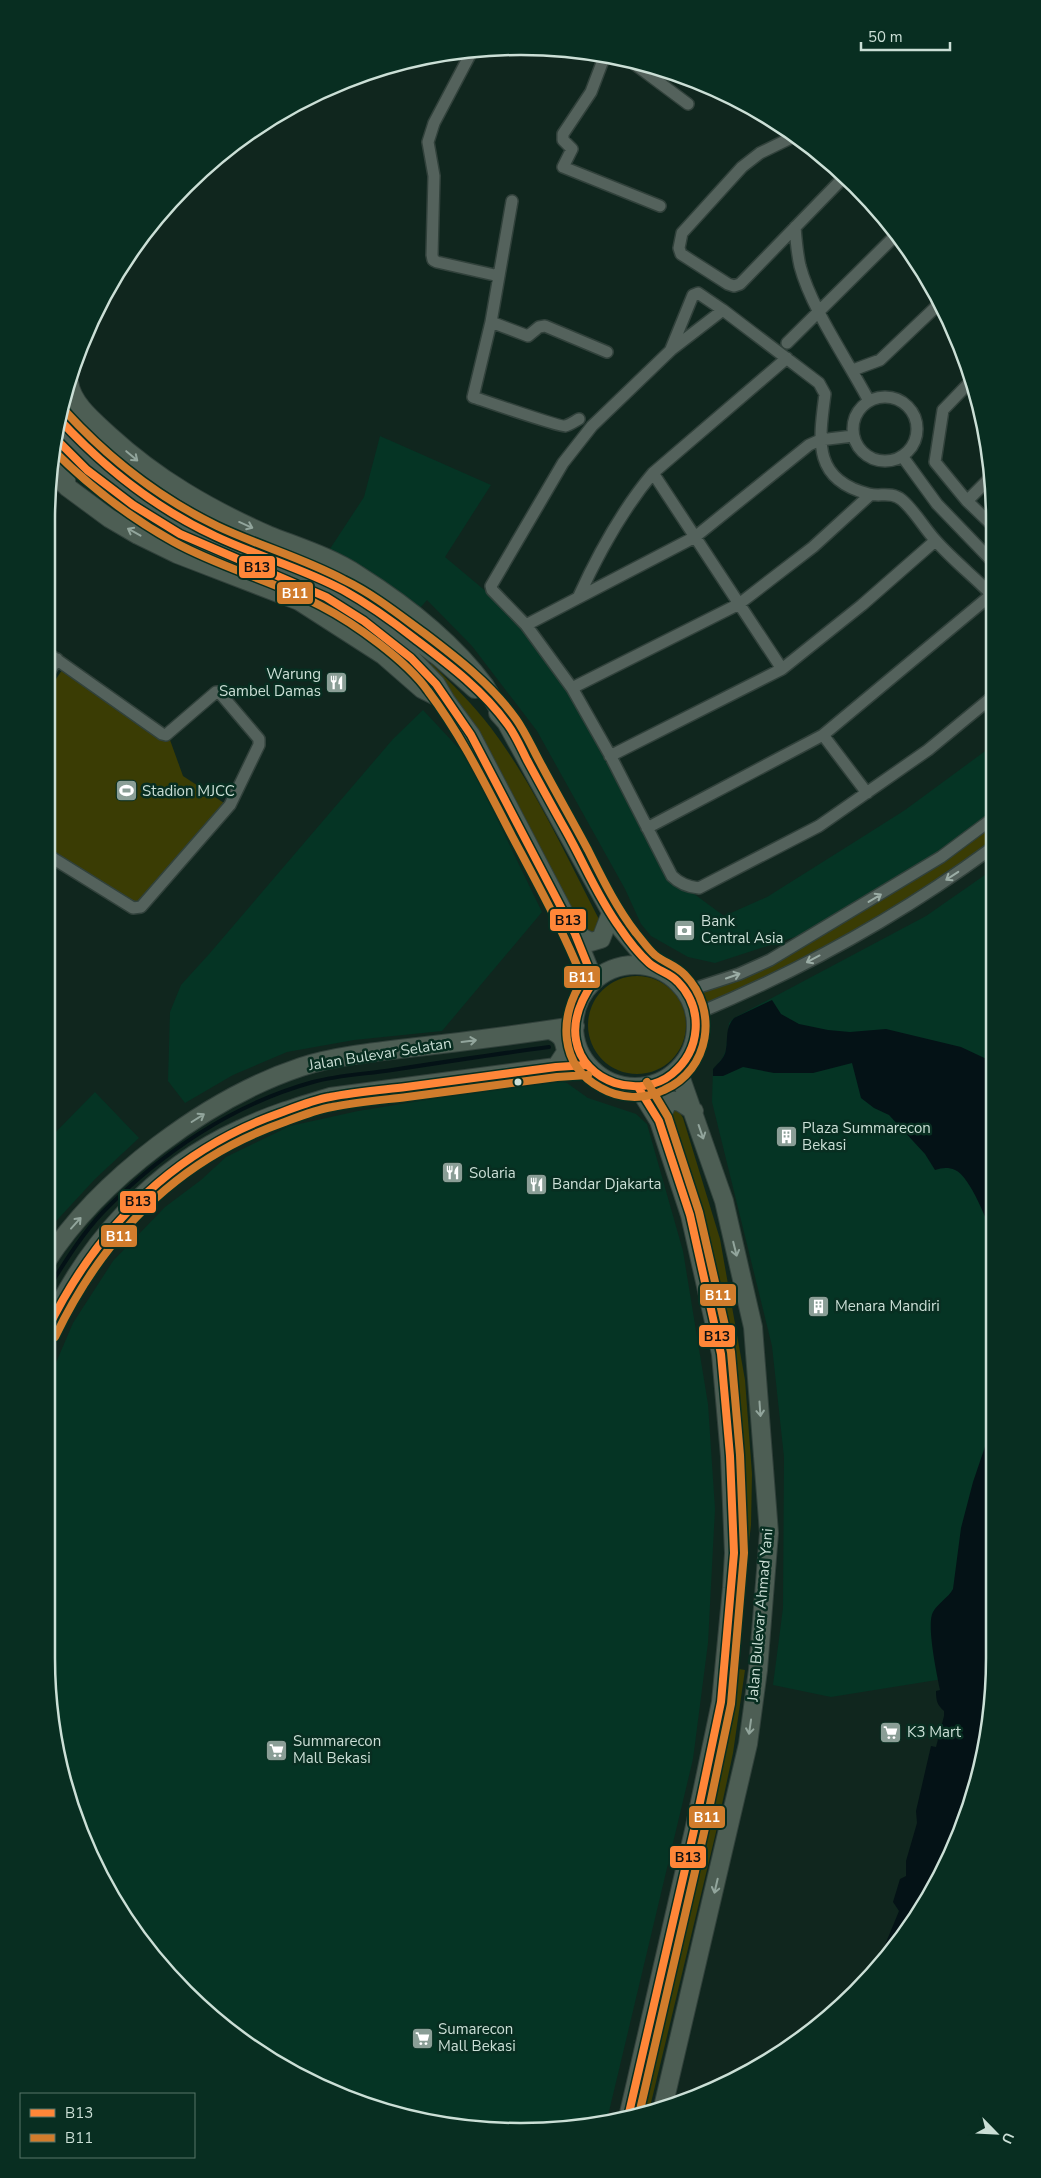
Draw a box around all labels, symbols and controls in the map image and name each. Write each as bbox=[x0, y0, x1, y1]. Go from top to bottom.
scale bar bbox=[861, 20, 950, 52]
text: 50 m bbox=[868, 27, 903, 47]
one-way arrow bbox=[125, 450, 138, 461]
one-way arrow bbox=[238, 520, 253, 530]
one-way arrow bbox=[127, 527, 142, 536]
line badge: B13 bbox=[238, 555, 276, 579]
text: B13 bbox=[244, 558, 270, 577]
line badge: B11 bbox=[276, 581, 314, 605]
text: B11 bbox=[282, 584, 308, 603]
place label: Warung Sambel Damas bbox=[219, 664, 321, 701]
restaurant icon: Warung Sambel Damas bbox=[325, 671, 349, 695]
sports icon: Stadion MJCC bbox=[114, 779, 138, 803]
place label: Stadion MJCC bbox=[142, 781, 235, 801]
one-way arrow bbox=[945, 870, 959, 881]
one-way arrow bbox=[868, 893, 882, 903]
line badge: B13 bbox=[549, 908, 587, 932]
text: B13 bbox=[555, 911, 581, 930]
place label: Bank Central Asia bbox=[701, 911, 783, 948]
bank icon: Bank Central Asia bbox=[673, 918, 697, 942]
one-way arrow bbox=[806, 955, 821, 964]
line badge: B11 bbox=[563, 965, 601, 989]
text: B11 bbox=[569, 968, 595, 987]
one-way arrow bbox=[725, 971, 740, 980]
street label: Jalan Bulevar Selatan bbox=[306, 1033, 453, 1075]
one-way arrow bbox=[461, 1036, 477, 1046]
unlabelled marker bbox=[513, 1077, 523, 1087]
one-way arrow bbox=[191, 1113, 205, 1123]
place label: Plaza Summarecon Bekasi bbox=[802, 1118, 931, 1155]
one-way arrow bbox=[696, 1124, 706, 1140]
building icon: Plaza Summarecon Bekasi bbox=[774, 1125, 798, 1149]
restaurant icon: Solaria bbox=[441, 1161, 465, 1185]
place label: Solaria bbox=[469, 1163, 516, 1183]
restaurant icon: Bandar Djakarta bbox=[524, 1172, 548, 1196]
place label: Bandar Djakarta bbox=[552, 1174, 662, 1194]
line badge: B13 bbox=[119, 1190, 157, 1214]
text: B13 bbox=[125, 1192, 151, 1211]
one-way arrow bbox=[70, 1217, 81, 1230]
line badge: B11 bbox=[100, 1224, 138, 1248]
text: B11 bbox=[106, 1227, 132, 1246]
one-way arrow bbox=[731, 1240, 741, 1256]
line badge: B11 bbox=[699, 1283, 737, 1307]
text: B11 bbox=[705, 1286, 731, 1305]
building icon: Menara Mandiri bbox=[807, 1294, 831, 1318]
place label: Menara Mandiri bbox=[835, 1296, 940, 1316]
line badge: B13 bbox=[698, 1324, 736, 1348]
text: B13 bbox=[704, 1327, 730, 1346]
one-way arrow bbox=[756, 1400, 765, 1416]
street label: Jalan Bulevar Ahmad Yani bbox=[742, 1528, 778, 1703]
one-way arrow bbox=[745, 1719, 755, 1735]
supermarket icon: K3 Mart bbox=[879, 1720, 903, 1744]
place label: K3 Mart bbox=[907, 1722, 962, 1742]
place label: Summarecon Mall Bekasi bbox=[293, 1731, 381, 1768]
supermarket icon: Summarecon Mall Bekasi bbox=[265, 1738, 289, 1762]
line badge: B11 bbox=[688, 1805, 726, 1829]
text: B11 bbox=[694, 1808, 720, 1827]
line badge: B13 bbox=[669, 1845, 707, 1869]
text: B13 bbox=[675, 1848, 701, 1867]
one-way arrow bbox=[710, 1878, 720, 1894]
place label: Sumarecon Mall Bekasi bbox=[438, 2019, 516, 2056]
supermarket icon: Sumarecon Mall Bekasi bbox=[410, 2026, 434, 2050]
legend bbox=[20, 2093, 195, 2158]
text: B13 bbox=[65, 2103, 93, 2123]
north arrow bbox=[971, 2108, 1021, 2158]
text: B11 bbox=[65, 2128, 93, 2148]
text: U bbox=[997, 2129, 1018, 2147]

